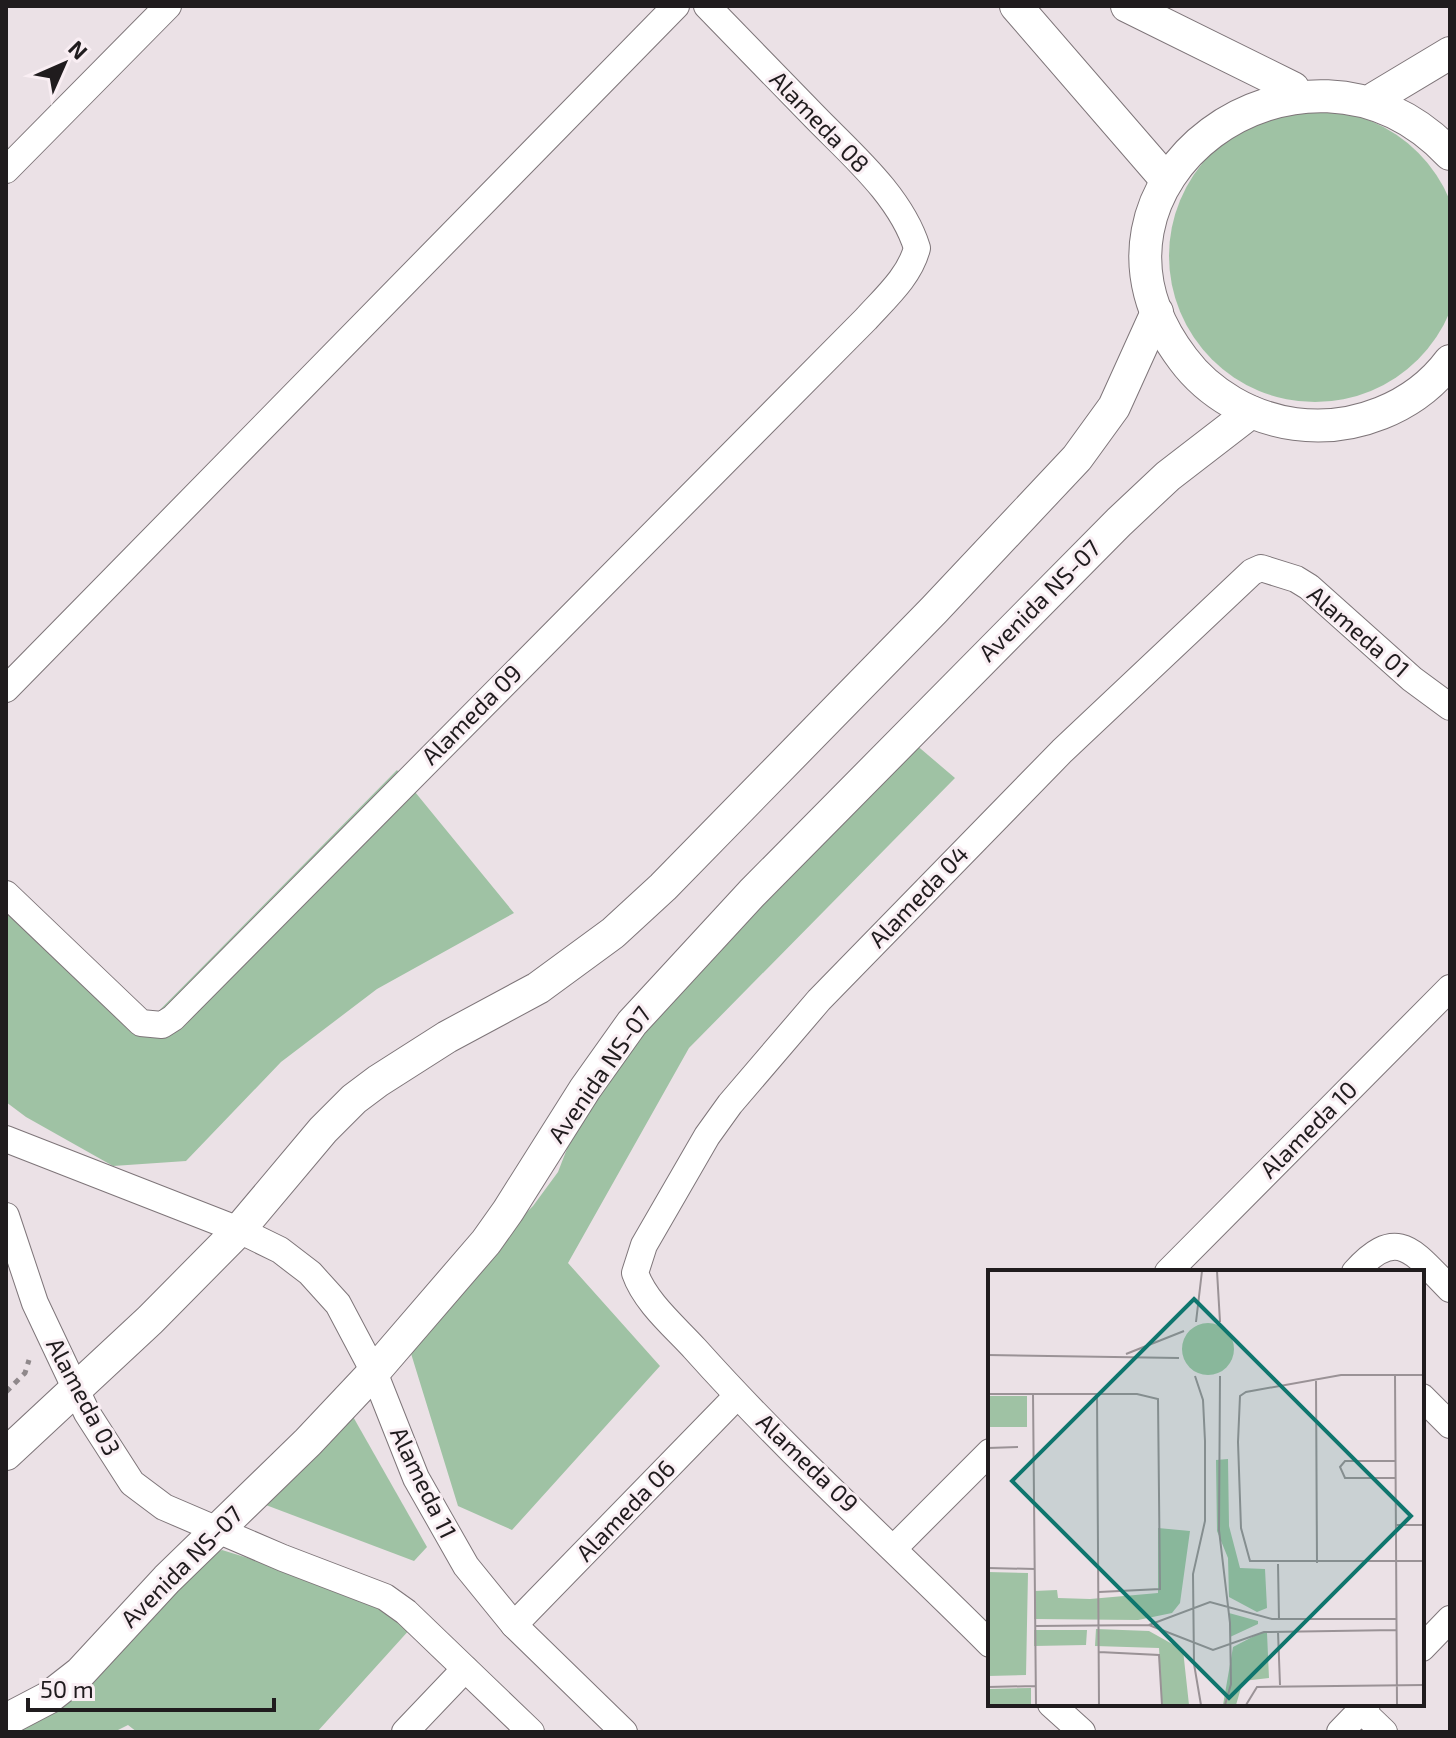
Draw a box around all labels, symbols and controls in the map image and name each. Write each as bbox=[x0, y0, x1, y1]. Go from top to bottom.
north arrow bbox=[24, 24, 104, 104]
text: N bbox=[64, 34, 94, 64]
street label: Alameda 08 bbox=[764, 64, 876, 178]
street label: Avenida NS-07 bbox=[972, 533, 1106, 667]
street label: Alameda 01 bbox=[1302, 579, 1416, 683]
street label: Alameda 09 bbox=[415, 658, 527, 770]
street label: Alameda 04 bbox=[862, 839, 974, 953]
street label: Avenida NS-07 bbox=[541, 1000, 657, 1148]
street label: Alameda 10 bbox=[1253, 1074, 1363, 1184]
inset map bbox=[988, 1270, 1424, 1706]
street label: Alameda 03 bbox=[41, 1332, 127, 1460]
street label: Alameda 09 bbox=[751, 1406, 865, 1517]
street label: Alameda 11 bbox=[385, 1422, 464, 1543]
street label: Alameda 06 bbox=[569, 1453, 680, 1567]
street label: Avenida NS-07 bbox=[114, 1499, 248, 1633]
scale bar bbox=[28, 1662, 274, 1712]
text: 50 m bbox=[40, 1674, 94, 1703]

